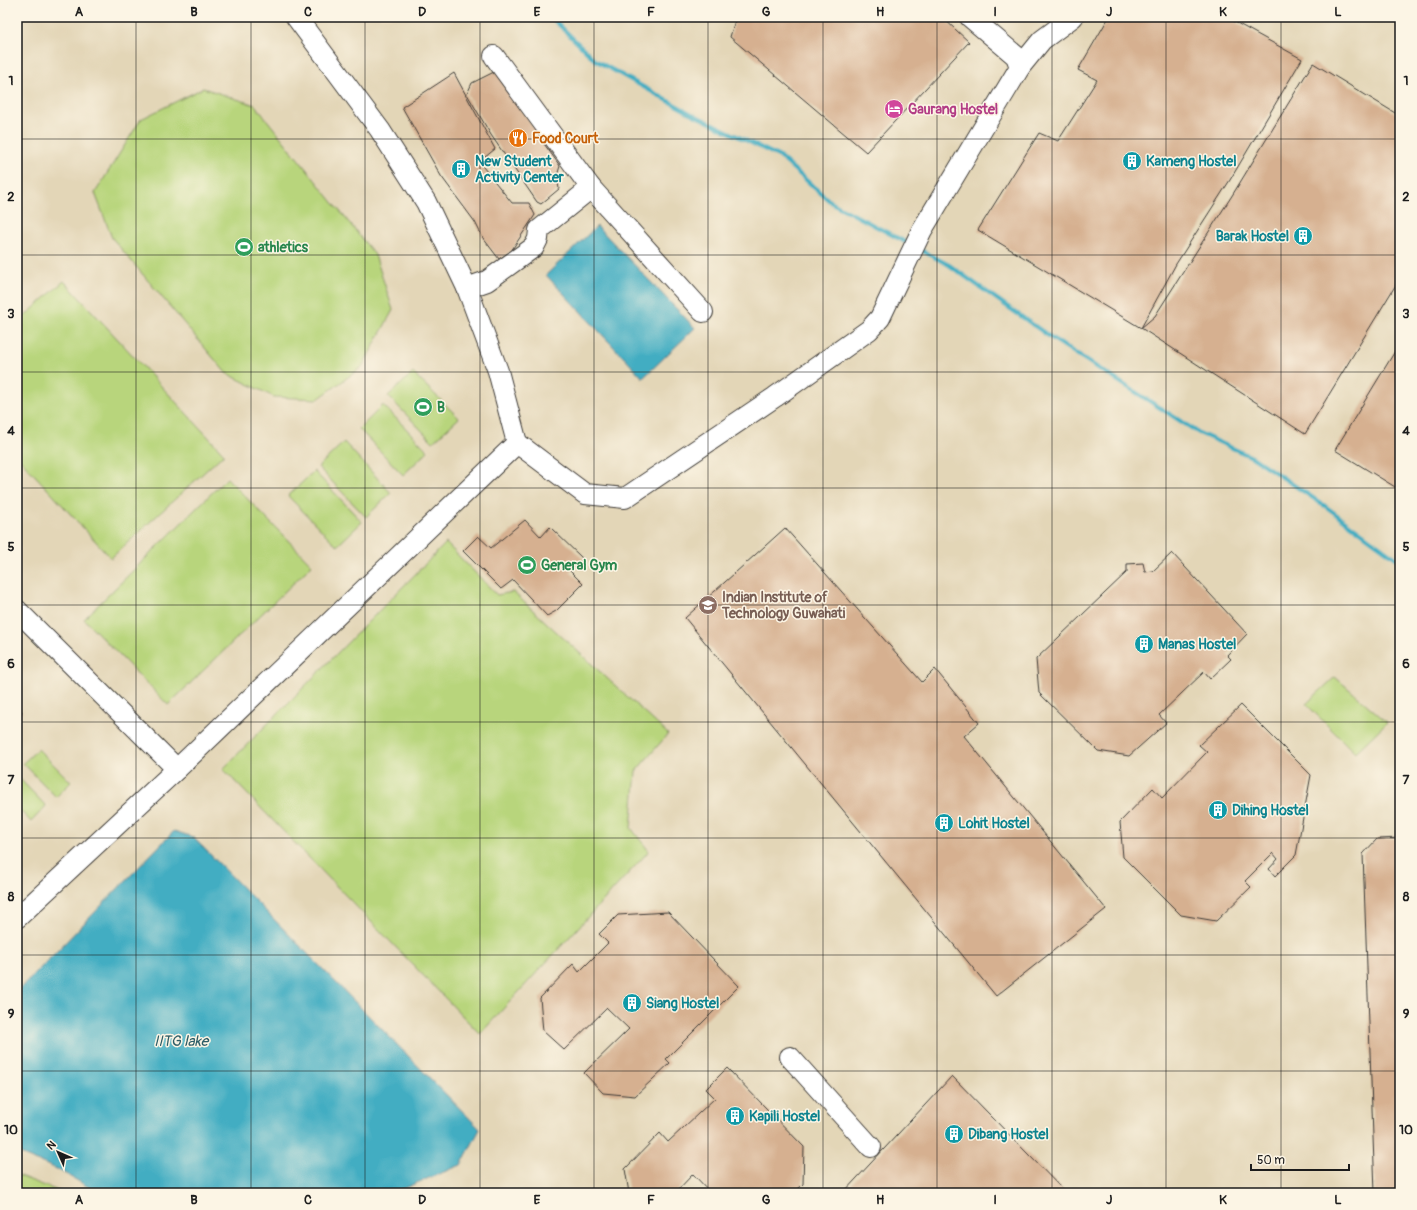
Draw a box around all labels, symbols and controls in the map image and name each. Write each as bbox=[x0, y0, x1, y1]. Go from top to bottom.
text: A bbox=[75, 4, 84, 20]
text: B bbox=[190, 4, 198, 20]
text: C bbox=[304, 4, 312, 20]
text: D bbox=[418, 4, 426, 20]
text: E bbox=[534, 4, 541, 20]
text: F bbox=[647, 4, 655, 20]
text: G bbox=[762, 4, 771, 20]
text: H bbox=[876, 4, 884, 20]
text: I bbox=[993, 4, 997, 20]
text: J bbox=[1106, 4, 1112, 20]
text: K bbox=[1219, 4, 1227, 20]
text: L bbox=[1334, 4, 1342, 20]
text: 1 bbox=[8, 73, 14, 89]
text: 1 bbox=[1403, 73, 1409, 89]
hotel icon: Gaurang Hostel bbox=[883, 98, 905, 120]
place label: Gaurang Hostel bbox=[908, 101, 998, 118]
restaurant icon: Food Court bbox=[507, 127, 529, 149]
place label: Food Court bbox=[532, 130, 599, 147]
building icon: Kameng Hostel bbox=[1121, 150, 1143, 172]
place label: New Student Activity Center bbox=[475, 153, 565, 186]
place label: Kameng Hostel bbox=[1146, 153, 1237, 170]
building icon: New Student Activity Center bbox=[450, 158, 472, 180]
text: 2 bbox=[7, 189, 15, 205]
text: 2 bbox=[1402, 189, 1410, 205]
building icon: Barak Hostel bbox=[1292, 225, 1314, 247]
place label: Barak Hostel bbox=[1216, 228, 1289, 245]
sports icon: athletics bbox=[233, 236, 255, 258]
place label: athletics bbox=[258, 239, 309, 256]
text: 3 bbox=[7, 306, 15, 322]
text: 3 bbox=[1402, 306, 1410, 322]
sports icon: B bbox=[412, 396, 434, 418]
place label: B bbox=[437, 399, 445, 416]
text: 4 bbox=[7, 423, 15, 439]
text: 4 bbox=[1402, 423, 1410, 439]
text: 5 bbox=[7, 539, 15, 555]
text: 5 bbox=[1402, 539, 1410, 555]
sports icon: General Gym bbox=[516, 554, 538, 576]
place label: General Gym bbox=[541, 557, 618, 574]
place label: Indian Institute of Technology Guwahati bbox=[721, 589, 846, 622]
school or university icon: Indian Institute of Technology Guwahati bbox=[697, 594, 719, 616]
building icon: Manas Hostel bbox=[1133, 633, 1155, 655]
place label: Manas Hostel bbox=[1158, 636, 1236, 653]
text: 6 bbox=[7, 656, 15, 672]
text: 6 bbox=[1402, 656, 1410, 672]
text: 7 bbox=[8, 772, 15, 788]
text: 7 bbox=[1403, 772, 1410, 788]
building icon: Dihing Hostel bbox=[1207, 799, 1229, 821]
place label: Dihing Hostel bbox=[1232, 802, 1309, 819]
building icon: Lohit Hostel bbox=[933, 812, 955, 834]
place label: Lohit Hostel bbox=[958, 815, 1030, 832]
text: 8 bbox=[8, 889, 15, 905]
text: 8 bbox=[1403, 889, 1410, 905]
building icon: Siang Hostel bbox=[621, 992, 643, 1014]
place label: Siang Hostel bbox=[646, 995, 719, 1012]
text: 9 bbox=[8, 1006, 15, 1022]
text: 9 bbox=[1403, 1006, 1410, 1022]
water label: IITG lake bbox=[154, 1032, 210, 1051]
building icon: Kapili Hostel bbox=[724, 1105, 746, 1127]
place label: Kapili Hostel bbox=[749, 1108, 820, 1125]
text: 10 bbox=[4, 1122, 18, 1138]
text: 10 bbox=[1399, 1122, 1413, 1138]
building icon: Dibang Hostel bbox=[943, 1123, 965, 1145]
place label: Dibang Hostel bbox=[968, 1126, 1049, 1143]
north arrow bbox=[38, 1132, 78, 1172]
text: N bbox=[44, 1138, 59, 1153]
scale bar bbox=[1251, 1146, 1349, 1172]
text: 50 m bbox=[1257, 1153, 1285, 1168]
text: A bbox=[75, 1192, 84, 1208]
text: B bbox=[190, 1192, 198, 1208]
text: C bbox=[304, 1192, 312, 1208]
text: D bbox=[418, 1192, 426, 1208]
text: E bbox=[534, 1192, 541, 1208]
text: F bbox=[647, 1192, 655, 1208]
text: G bbox=[762, 1192, 771, 1208]
text: H bbox=[876, 1192, 884, 1208]
text: I bbox=[993, 1192, 997, 1208]
text: J bbox=[1106, 1192, 1112, 1208]
text: K bbox=[1219, 1192, 1227, 1208]
text: L bbox=[1334, 1192, 1342, 1208]

